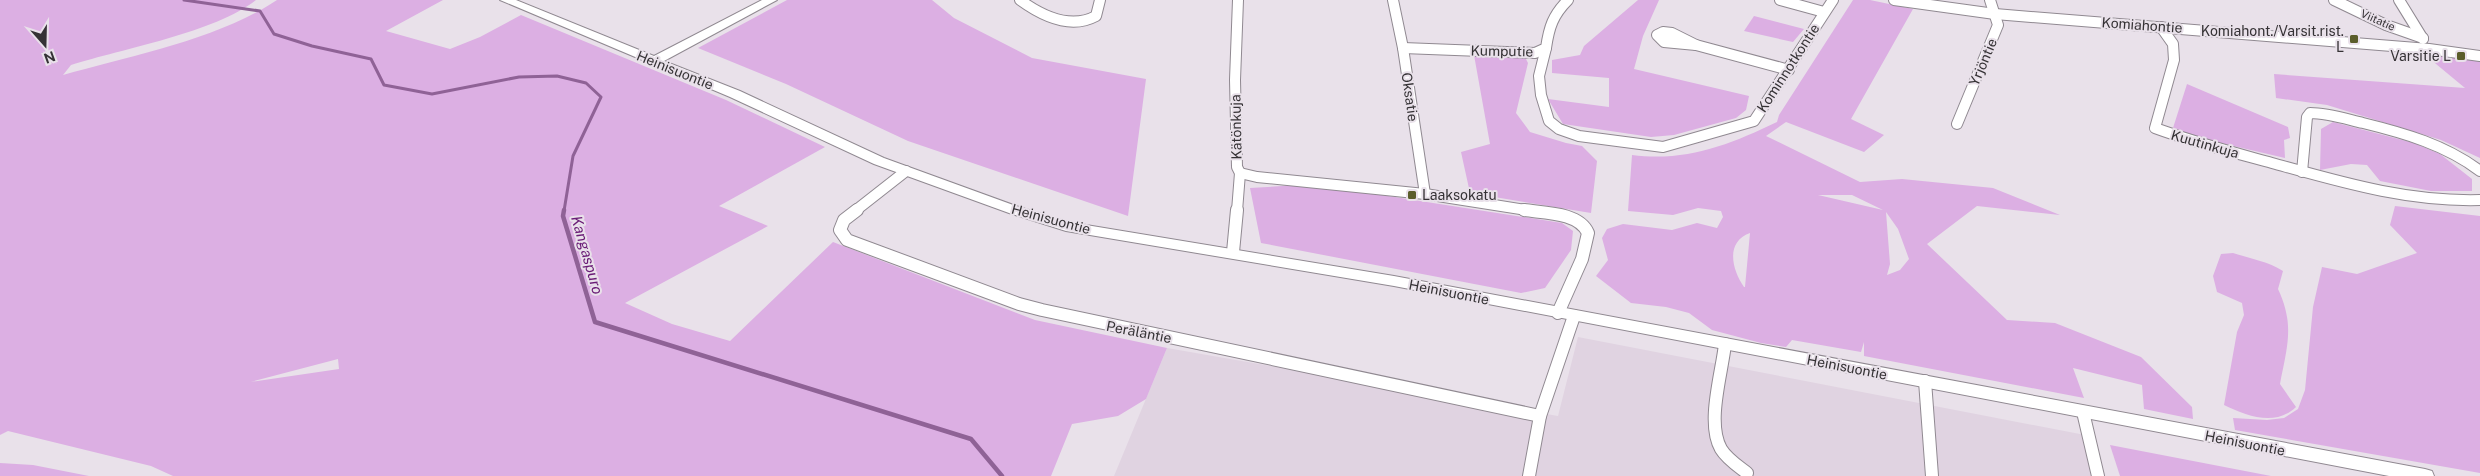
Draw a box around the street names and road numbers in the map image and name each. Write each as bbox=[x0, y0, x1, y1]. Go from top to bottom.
street label: Viitatie bbox=[2359, 7, 2397, 33]
street label: Komiahontie bbox=[2101, 14, 2183, 36]
street label: Kominnotkontie bbox=[1754, 21, 1823, 115]
street label: Yrjöntie bbox=[1966, 36, 2000, 88]
street label: Kumputie bbox=[1470, 42, 1534, 60]
street label: Heinisuontie bbox=[634, 47, 716, 93]
street label: Oksatie bbox=[1399, 71, 1421, 123]
street label: Kätönkuja bbox=[1227, 94, 1245, 160]
street label: Kuutinkuja bbox=[2169, 127, 2241, 161]
street label: Heinisuontie bbox=[1010, 201, 1092, 237]
street label: Heinisuontie bbox=[1408, 276, 1491, 308]
street label: Peräläntie bbox=[1105, 318, 1173, 346]
street label: Heinisuontie bbox=[1806, 351, 1889, 383]
street label: Heinisuontie bbox=[2204, 427, 2287, 459]

